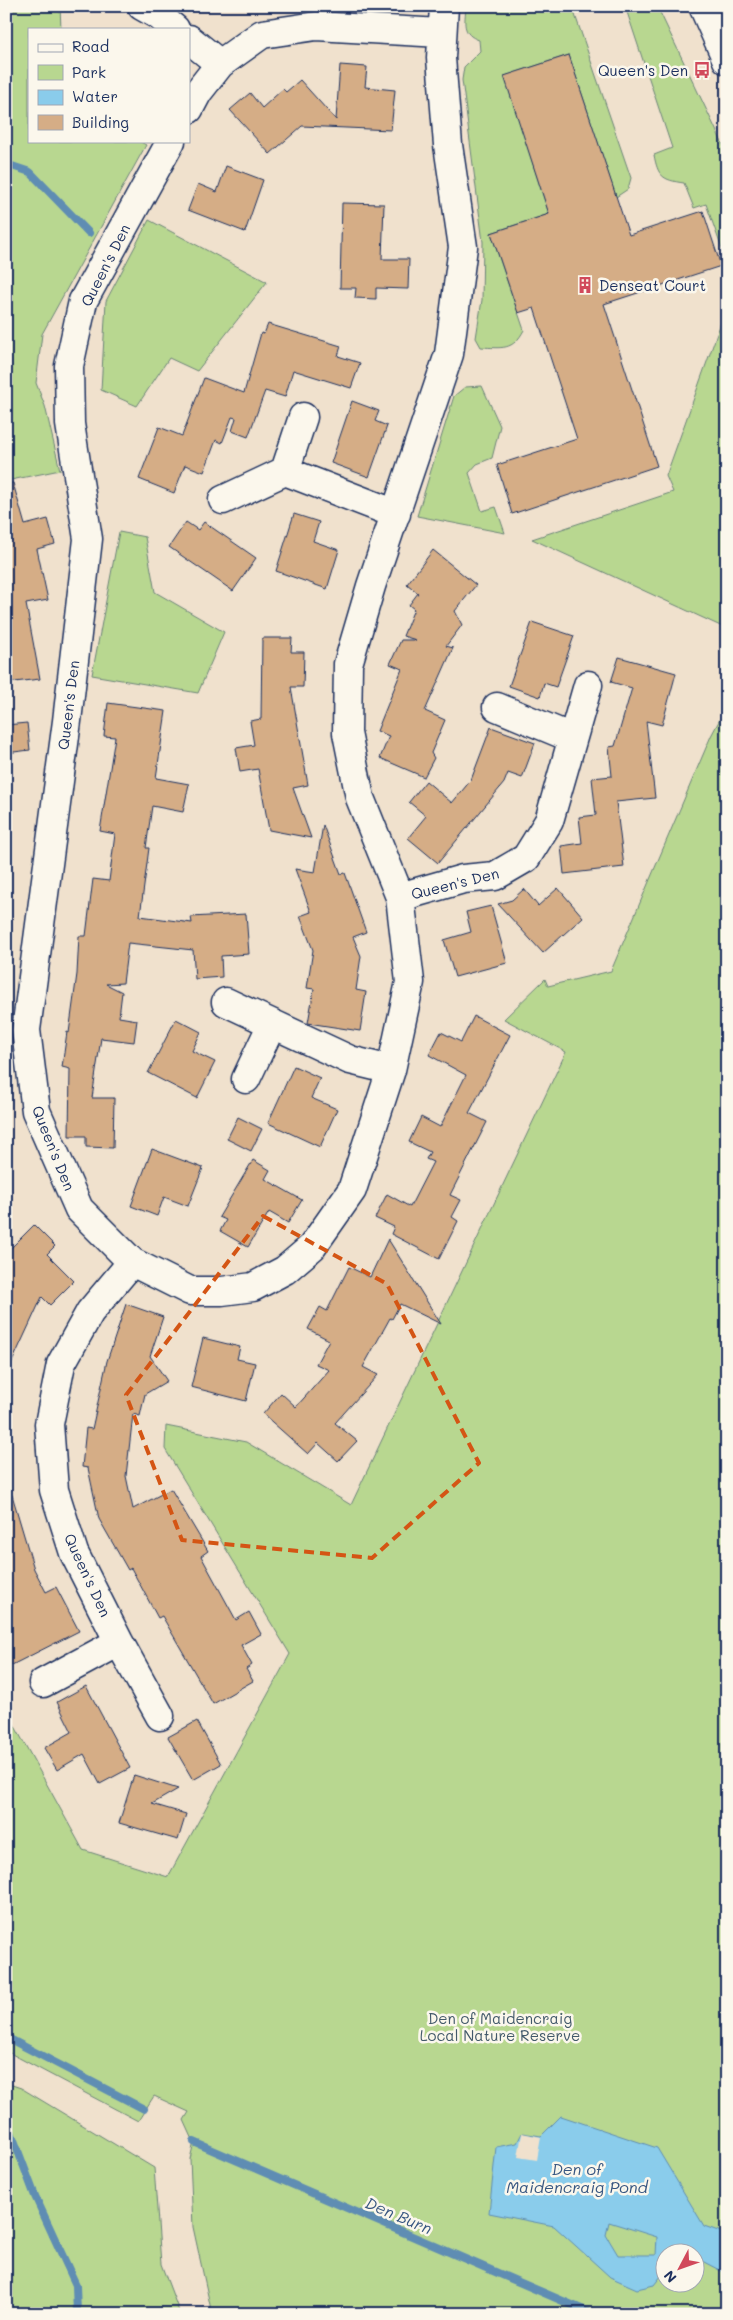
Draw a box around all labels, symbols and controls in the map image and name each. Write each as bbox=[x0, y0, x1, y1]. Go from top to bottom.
legend bbox=[28, 28, 190, 142]
text: Road bbox=[72, 36, 109, 56]
place label: Queen's Den bbox=[598, 60, 688, 80]
bus stop icon: Queen's Den bbox=[692, 60, 712, 80]
text: Park bbox=[72, 62, 106, 82]
text: Water bbox=[72, 86, 118, 106]
text: Building bbox=[72, 112, 129, 132]
street label: Queen's Den bbox=[76, 220, 134, 310]
building icon: Denseat Court bbox=[575, 275, 595, 295]
place label: Denseat Court bbox=[599, 275, 706, 295]
street label: Queen's Den bbox=[53, 659, 83, 751]
street label: Queen's Den bbox=[409, 862, 501, 904]
street label: Queen's Den bbox=[28, 1102, 80, 1194]
street label: Queen's Den bbox=[60, 1530, 116, 1620]
park label: Den of Maidencraig Local Nature Reserve bbox=[420, 2008, 580, 2045]
water label: Den of Maidencraig Pond bbox=[506, 2158, 649, 2197]
water label: Den Burn bbox=[362, 2192, 436, 2238]
north arrow bbox=[656, 2242, 706, 2292]
text: N bbox=[659, 2267, 680, 2287]

